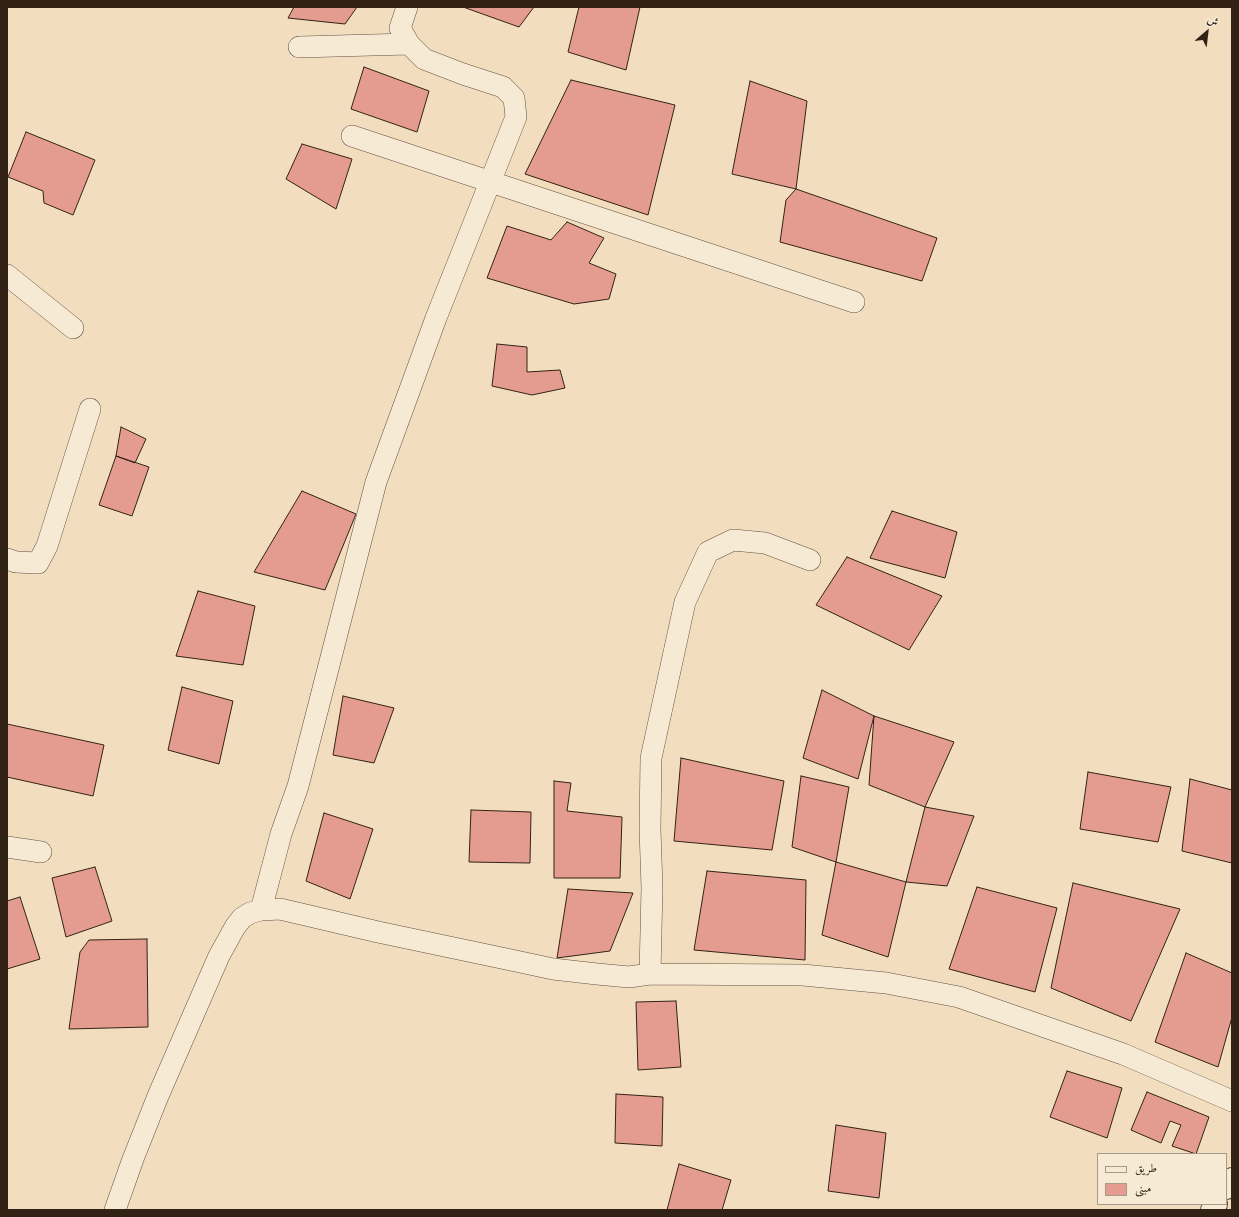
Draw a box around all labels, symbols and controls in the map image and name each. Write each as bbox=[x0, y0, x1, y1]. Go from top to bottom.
north arrow bbox=[1187, 12, 1227, 52]
text: ش bbox=[1205, 13, 1221, 29]
legend bbox=[1097, 1153, 1227, 1205]
text: طريق bbox=[1135, 1161, 1157, 1176]
text: مبنى bbox=[1135, 1181, 1151, 1196]

